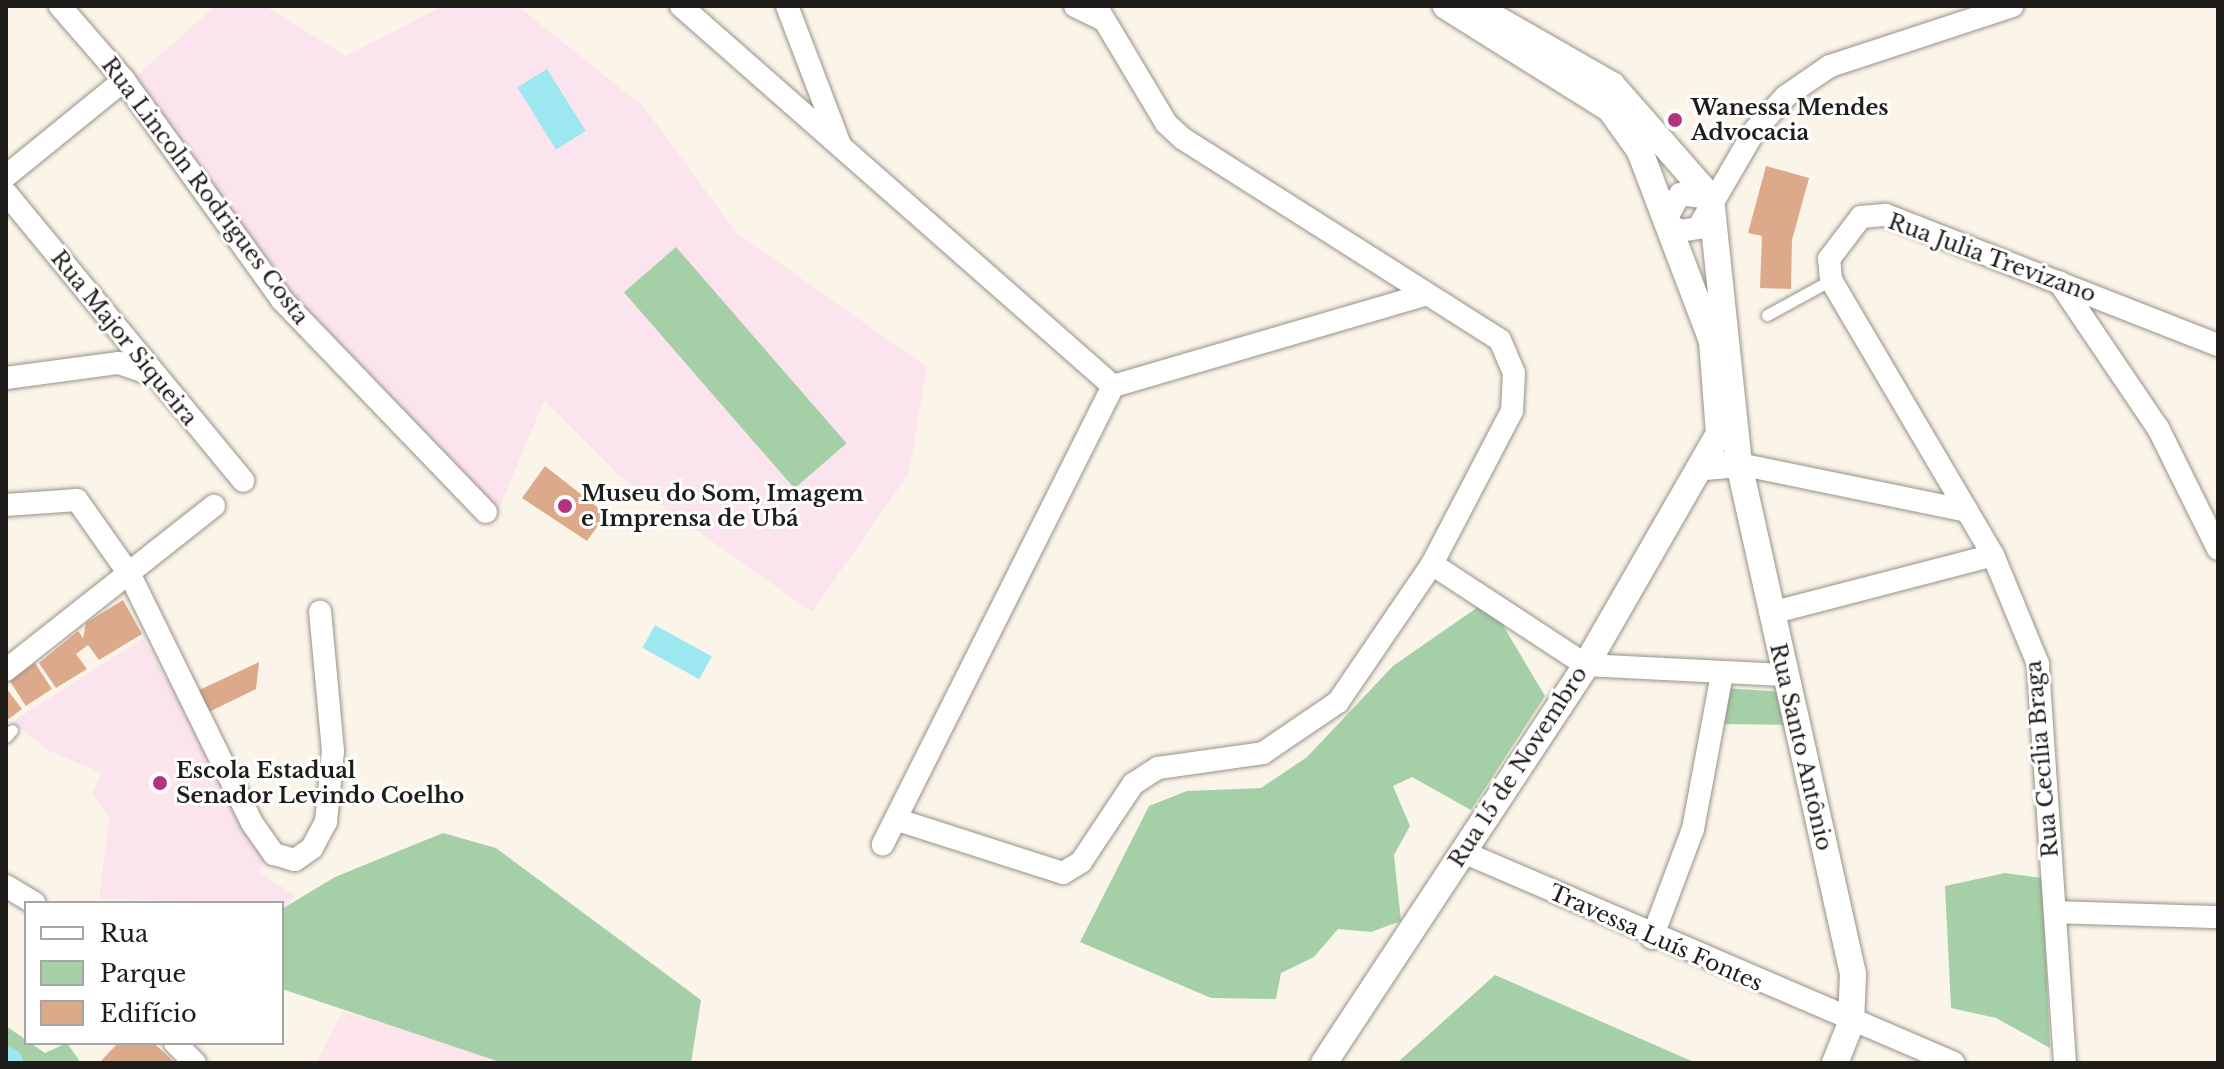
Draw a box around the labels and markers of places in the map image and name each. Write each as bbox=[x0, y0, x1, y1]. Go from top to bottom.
place label: Wanessa Mendes Advocacia bbox=[1691, 94, 1889, 146]
marker: Wanessa Mendes Advocacia bbox=[1666, 111, 1684, 129]
place label: Museu do Som, Imagem e Imprensa de Ubá bbox=[581, 480, 863, 532]
marker: Museu do Som, Imagem e Imprensa de Ubá bbox=[556, 497, 574, 515]
place label: Escola Estadual Senador Levindo Coelho bbox=[176, 757, 465, 808]
marker: Escola Estadual Senador Levindo Coelho bbox=[151, 774, 169, 792]

